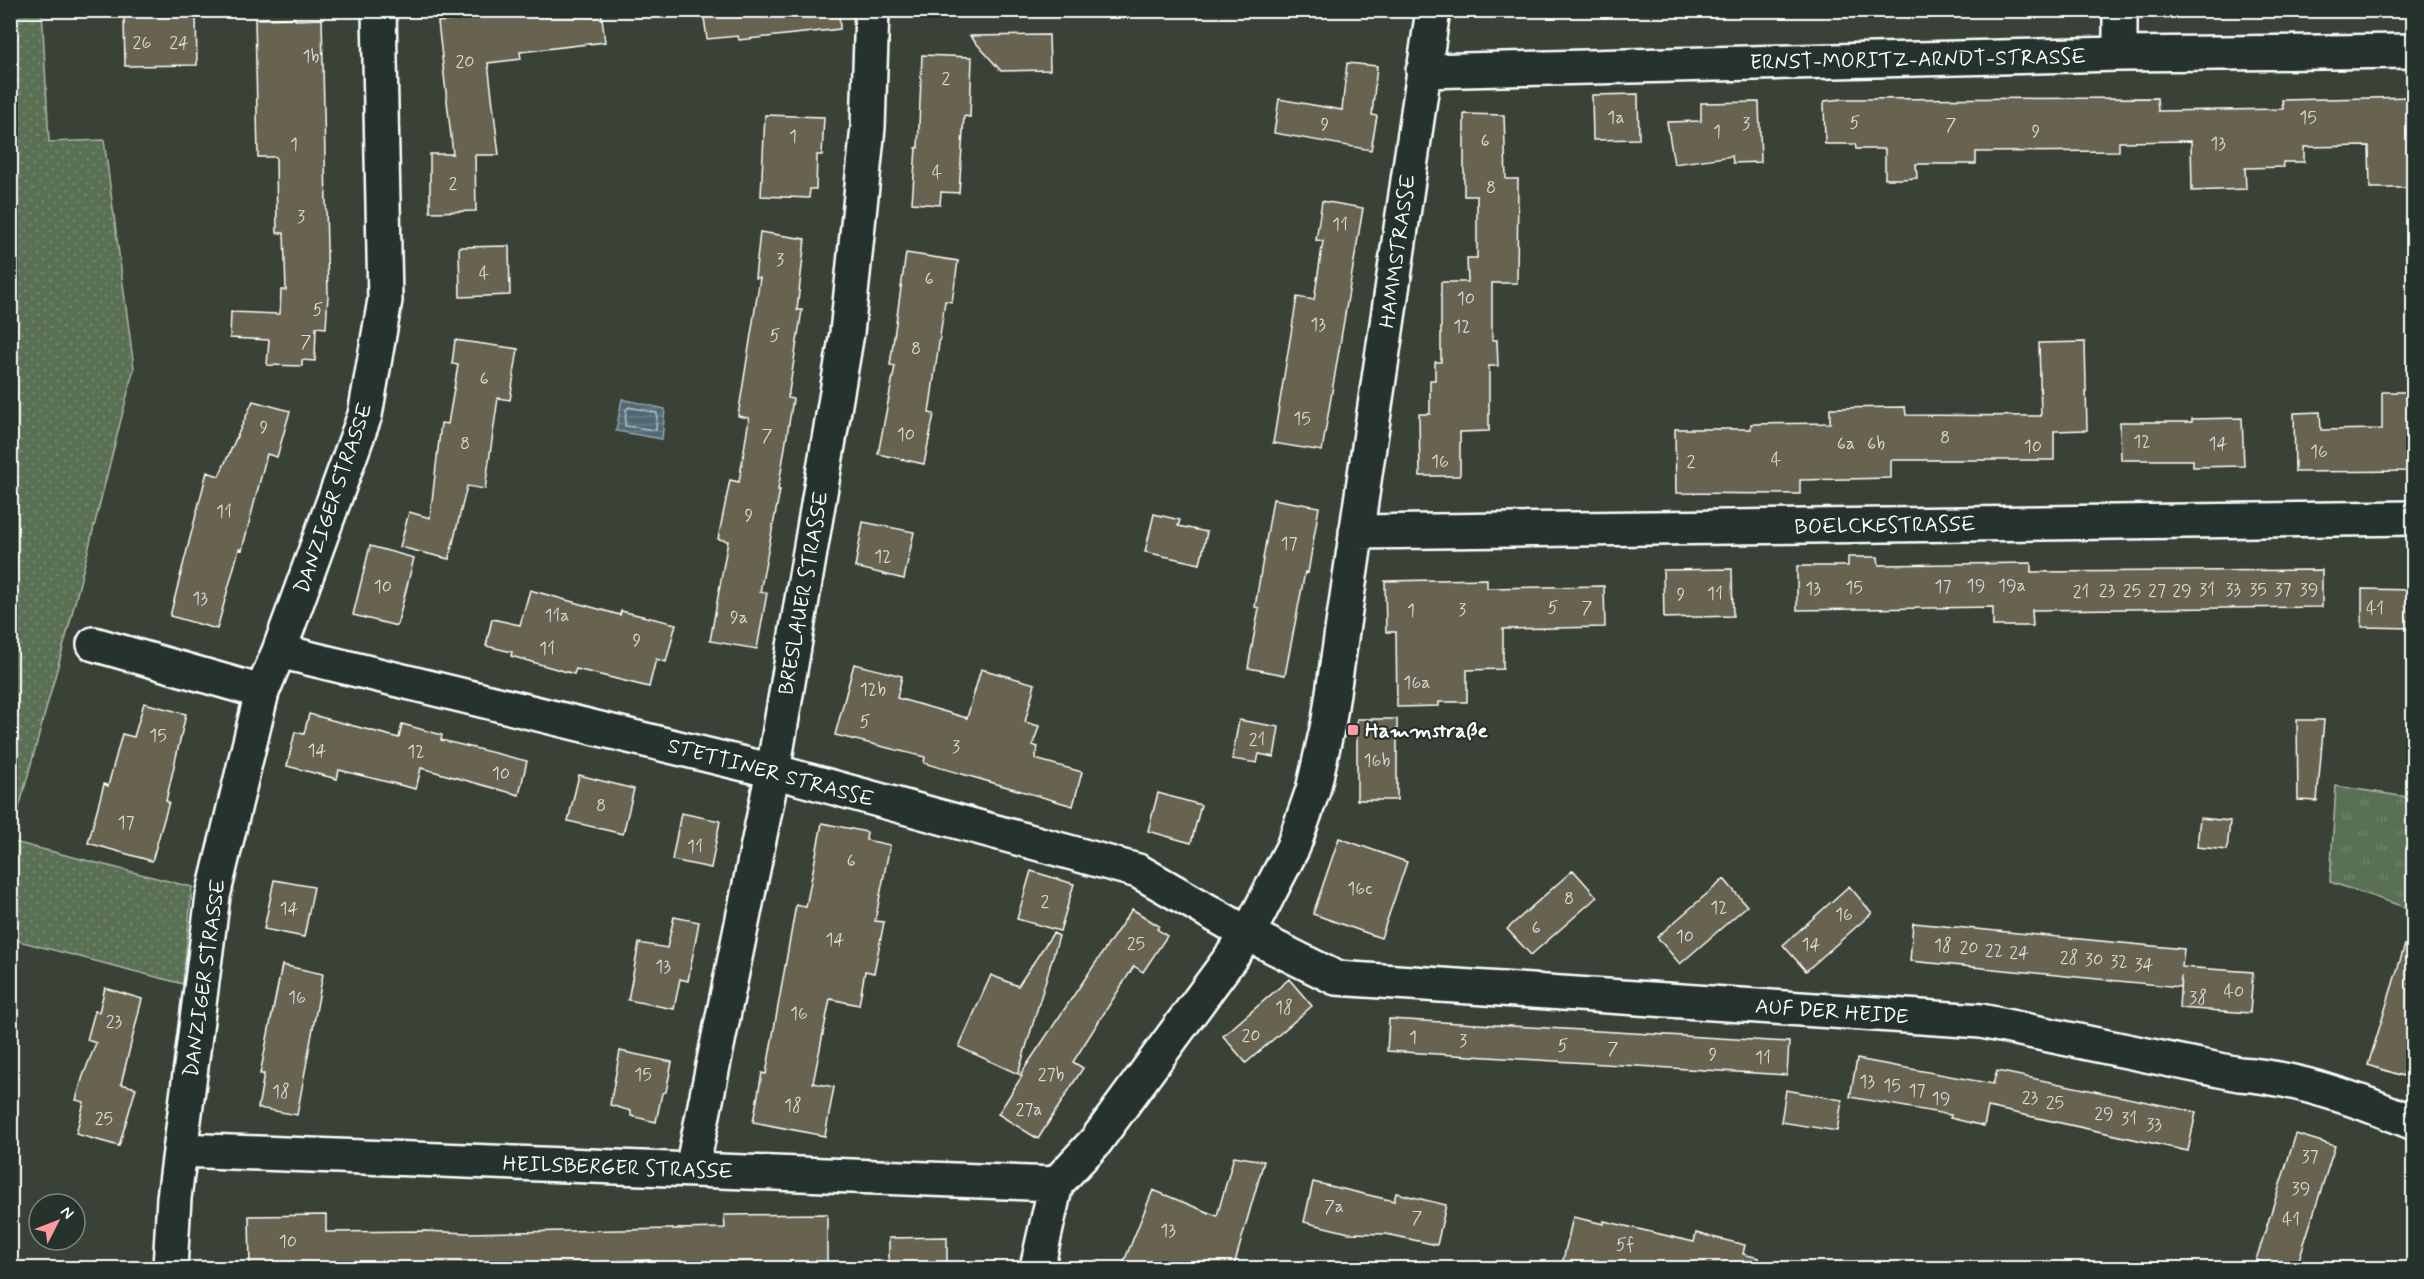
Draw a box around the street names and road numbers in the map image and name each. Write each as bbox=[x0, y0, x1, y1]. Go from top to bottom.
street label: ERNST-MORITZ-ARNDT-STRASSE bbox=[1750, 43, 2086, 77]
street label: HAMMSTRASSE bbox=[1373, 172, 1423, 330]
street label: DANZIGER STRASSE bbox=[288, 399, 380, 597]
street label: BRESLAUER STRASSE bbox=[772, 489, 836, 697]
street label: BOELCKESTRASSE bbox=[1794, 510, 1976, 542]
street label: STETTINER STRASSE bbox=[664, 732, 877, 814]
street label: DANZIGER STRASSE bbox=[177, 877, 233, 1079]
street label: AUF DER HEIDE bbox=[1754, 993, 1910, 1031]
street label: HEILSBERGER STRASSE bbox=[502, 1150, 734, 1186]

